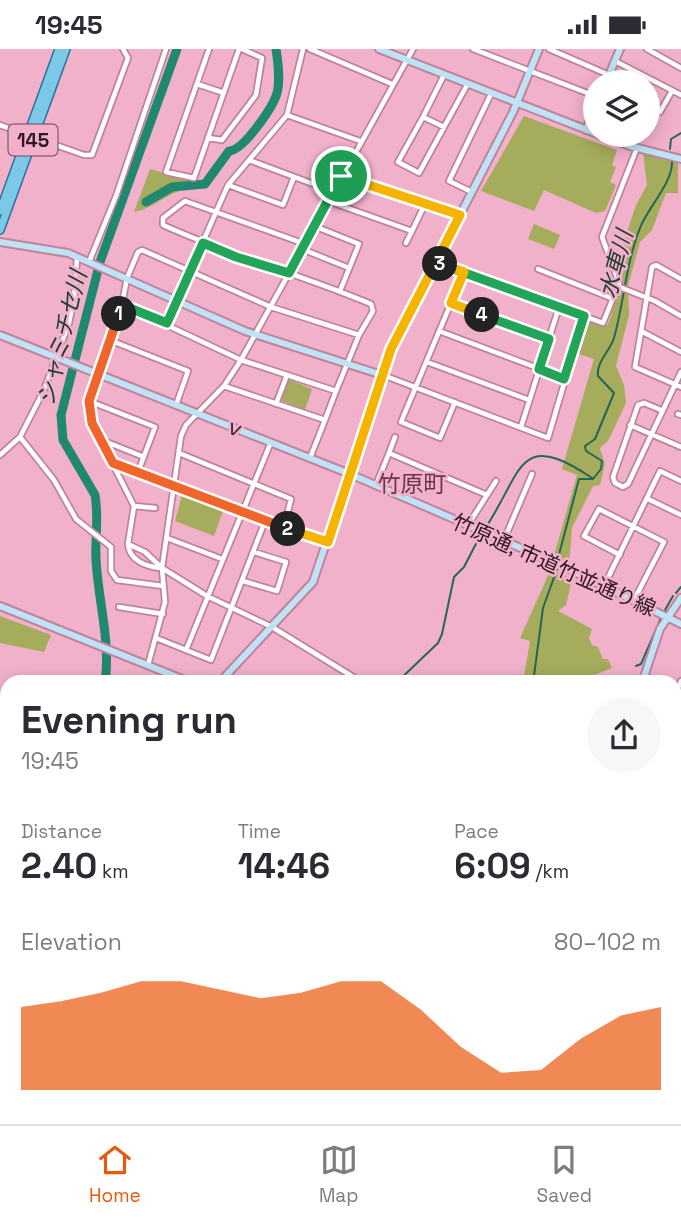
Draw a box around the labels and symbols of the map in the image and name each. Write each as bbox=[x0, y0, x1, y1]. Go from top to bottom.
road number: 145 bbox=[8, 125, 58, 155]
pin bbox=[311, 146, 371, 206]
water label: 水車川 bbox=[593, 224, 640, 301]
pin: 3 bbox=[422, 247, 458, 281]
water label: シャミチセ川 bbox=[31, 265, 94, 409]
pin: 1 bbox=[102, 296, 136, 331]
pin: 4 bbox=[464, 297, 500, 333]
street label: ｖ bbox=[220, 412, 250, 444]
district label: 竹原町 bbox=[378, 469, 447, 499]
street label: 竹原通, 市道竹並通り線 bbox=[448, 508, 660, 622]
pin: 2 bbox=[270, 511, 306, 547]

